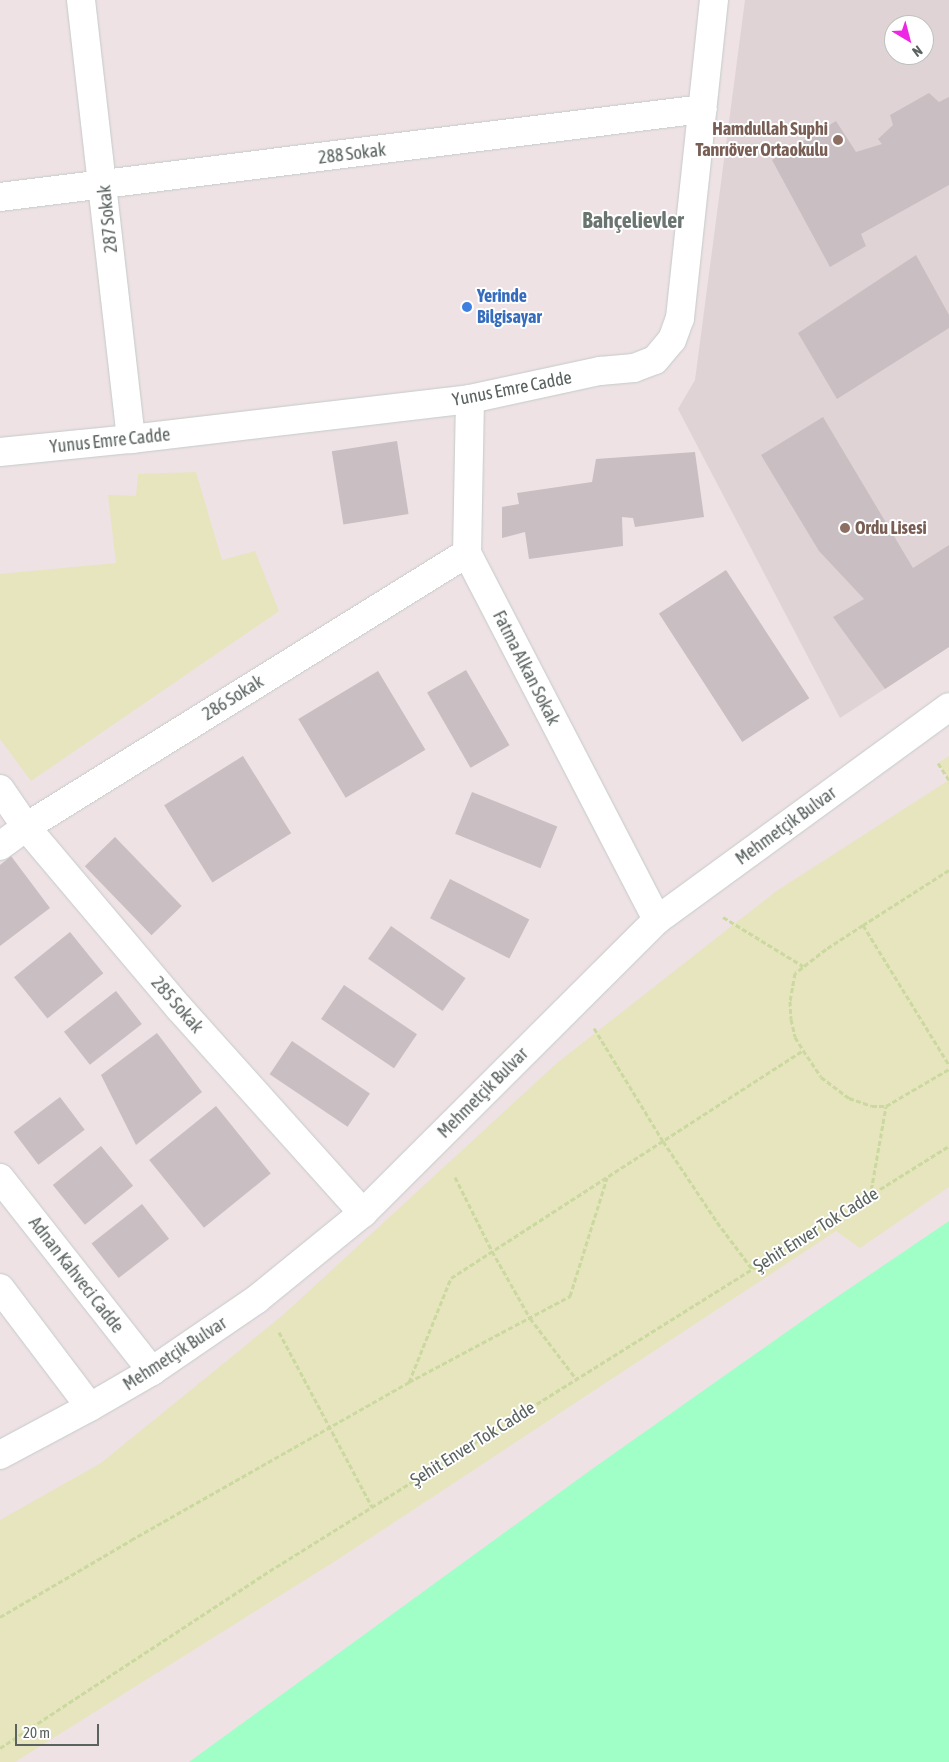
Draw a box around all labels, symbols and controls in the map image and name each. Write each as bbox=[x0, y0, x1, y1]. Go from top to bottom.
north arrow bbox=[884, 15, 934, 65]
text: N bbox=[909, 42, 926, 60]
place label: Hamdullah Suphi Tanrıöver Ortaokulu bbox=[696, 119, 828, 162]
marker: Hamdullah Suphi Tanrıöver Ortaokulu bbox=[832, 134, 844, 146]
street label: 288 Sokak bbox=[317, 139, 387, 169]
street label: 287 Sokak bbox=[94, 184, 122, 254]
district label: Bahçelievler bbox=[582, 208, 684, 234]
place label: Yerinde Bilgisayar bbox=[477, 286, 542, 328]
marker: Yerinde Bilgisayar bbox=[461, 301, 473, 313]
street label: Yunus Emre Cadde bbox=[450, 367, 574, 411]
street label: Yunus Emre Cadde bbox=[49, 424, 171, 458]
place label: Ordu Lisesi bbox=[855, 517, 927, 539]
marker: Ordu Lisesi bbox=[839, 522, 851, 534]
street label: Fatma Alkan Sokak bbox=[488, 607, 564, 729]
street label: 286 Sokak bbox=[198, 671, 268, 725]
street label: Mehmetçik Bulvar bbox=[732, 782, 840, 870]
street label: 285 Sokak bbox=[147, 972, 207, 1038]
street label: Mehmetçik Bulvar bbox=[433, 1043, 533, 1143]
street label: Şehit Enver Tok Cadde bbox=[750, 1183, 882, 1277]
street label: Adnan Kahveci Cadde bbox=[24, 1213, 128, 1337]
street label: Mehmetçik Bulvar bbox=[119, 1313, 231, 1395]
street label: Şehit Enver Tok Cadde bbox=[407, 1397, 539, 1491]
scale bar bbox=[18, 1714, 101, 1746]
text: 20 m bbox=[23, 1724, 50, 1741]

